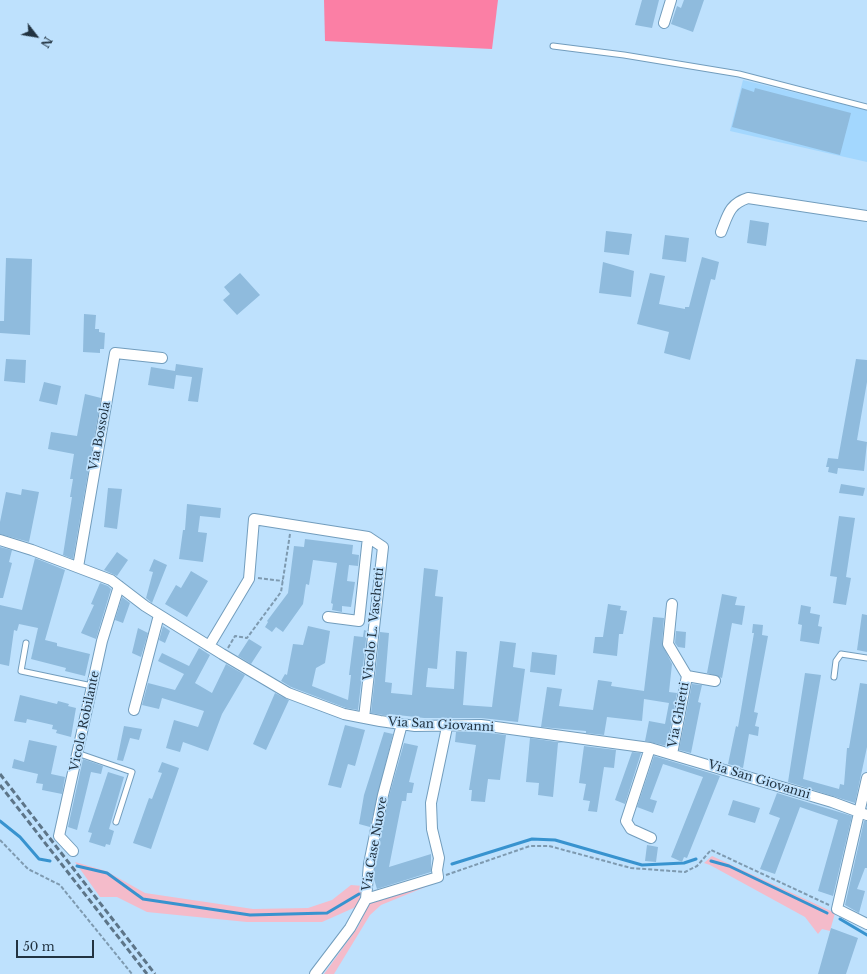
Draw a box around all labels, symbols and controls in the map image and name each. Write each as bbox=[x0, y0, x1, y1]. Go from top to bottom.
north arrow bbox=[16, 16, 56, 56]
text: N bbox=[38, 34, 55, 50]
street label: Via Bossola bbox=[86, 400, 114, 472]
street label: Vicolo L. Vaschetti bbox=[361, 567, 387, 681]
street label: Vicolo Robilante bbox=[67, 670, 103, 772]
street label: Via Ghietti bbox=[666, 681, 692, 749]
street label: Via San Giovanni bbox=[388, 715, 494, 735]
street label: Via San Giovanni bbox=[706, 758, 812, 802]
street label: Via Case Nuove bbox=[360, 796, 390, 892]
scale bar bbox=[18, 932, 96, 958]
text: 50 m bbox=[23, 939, 55, 954]

